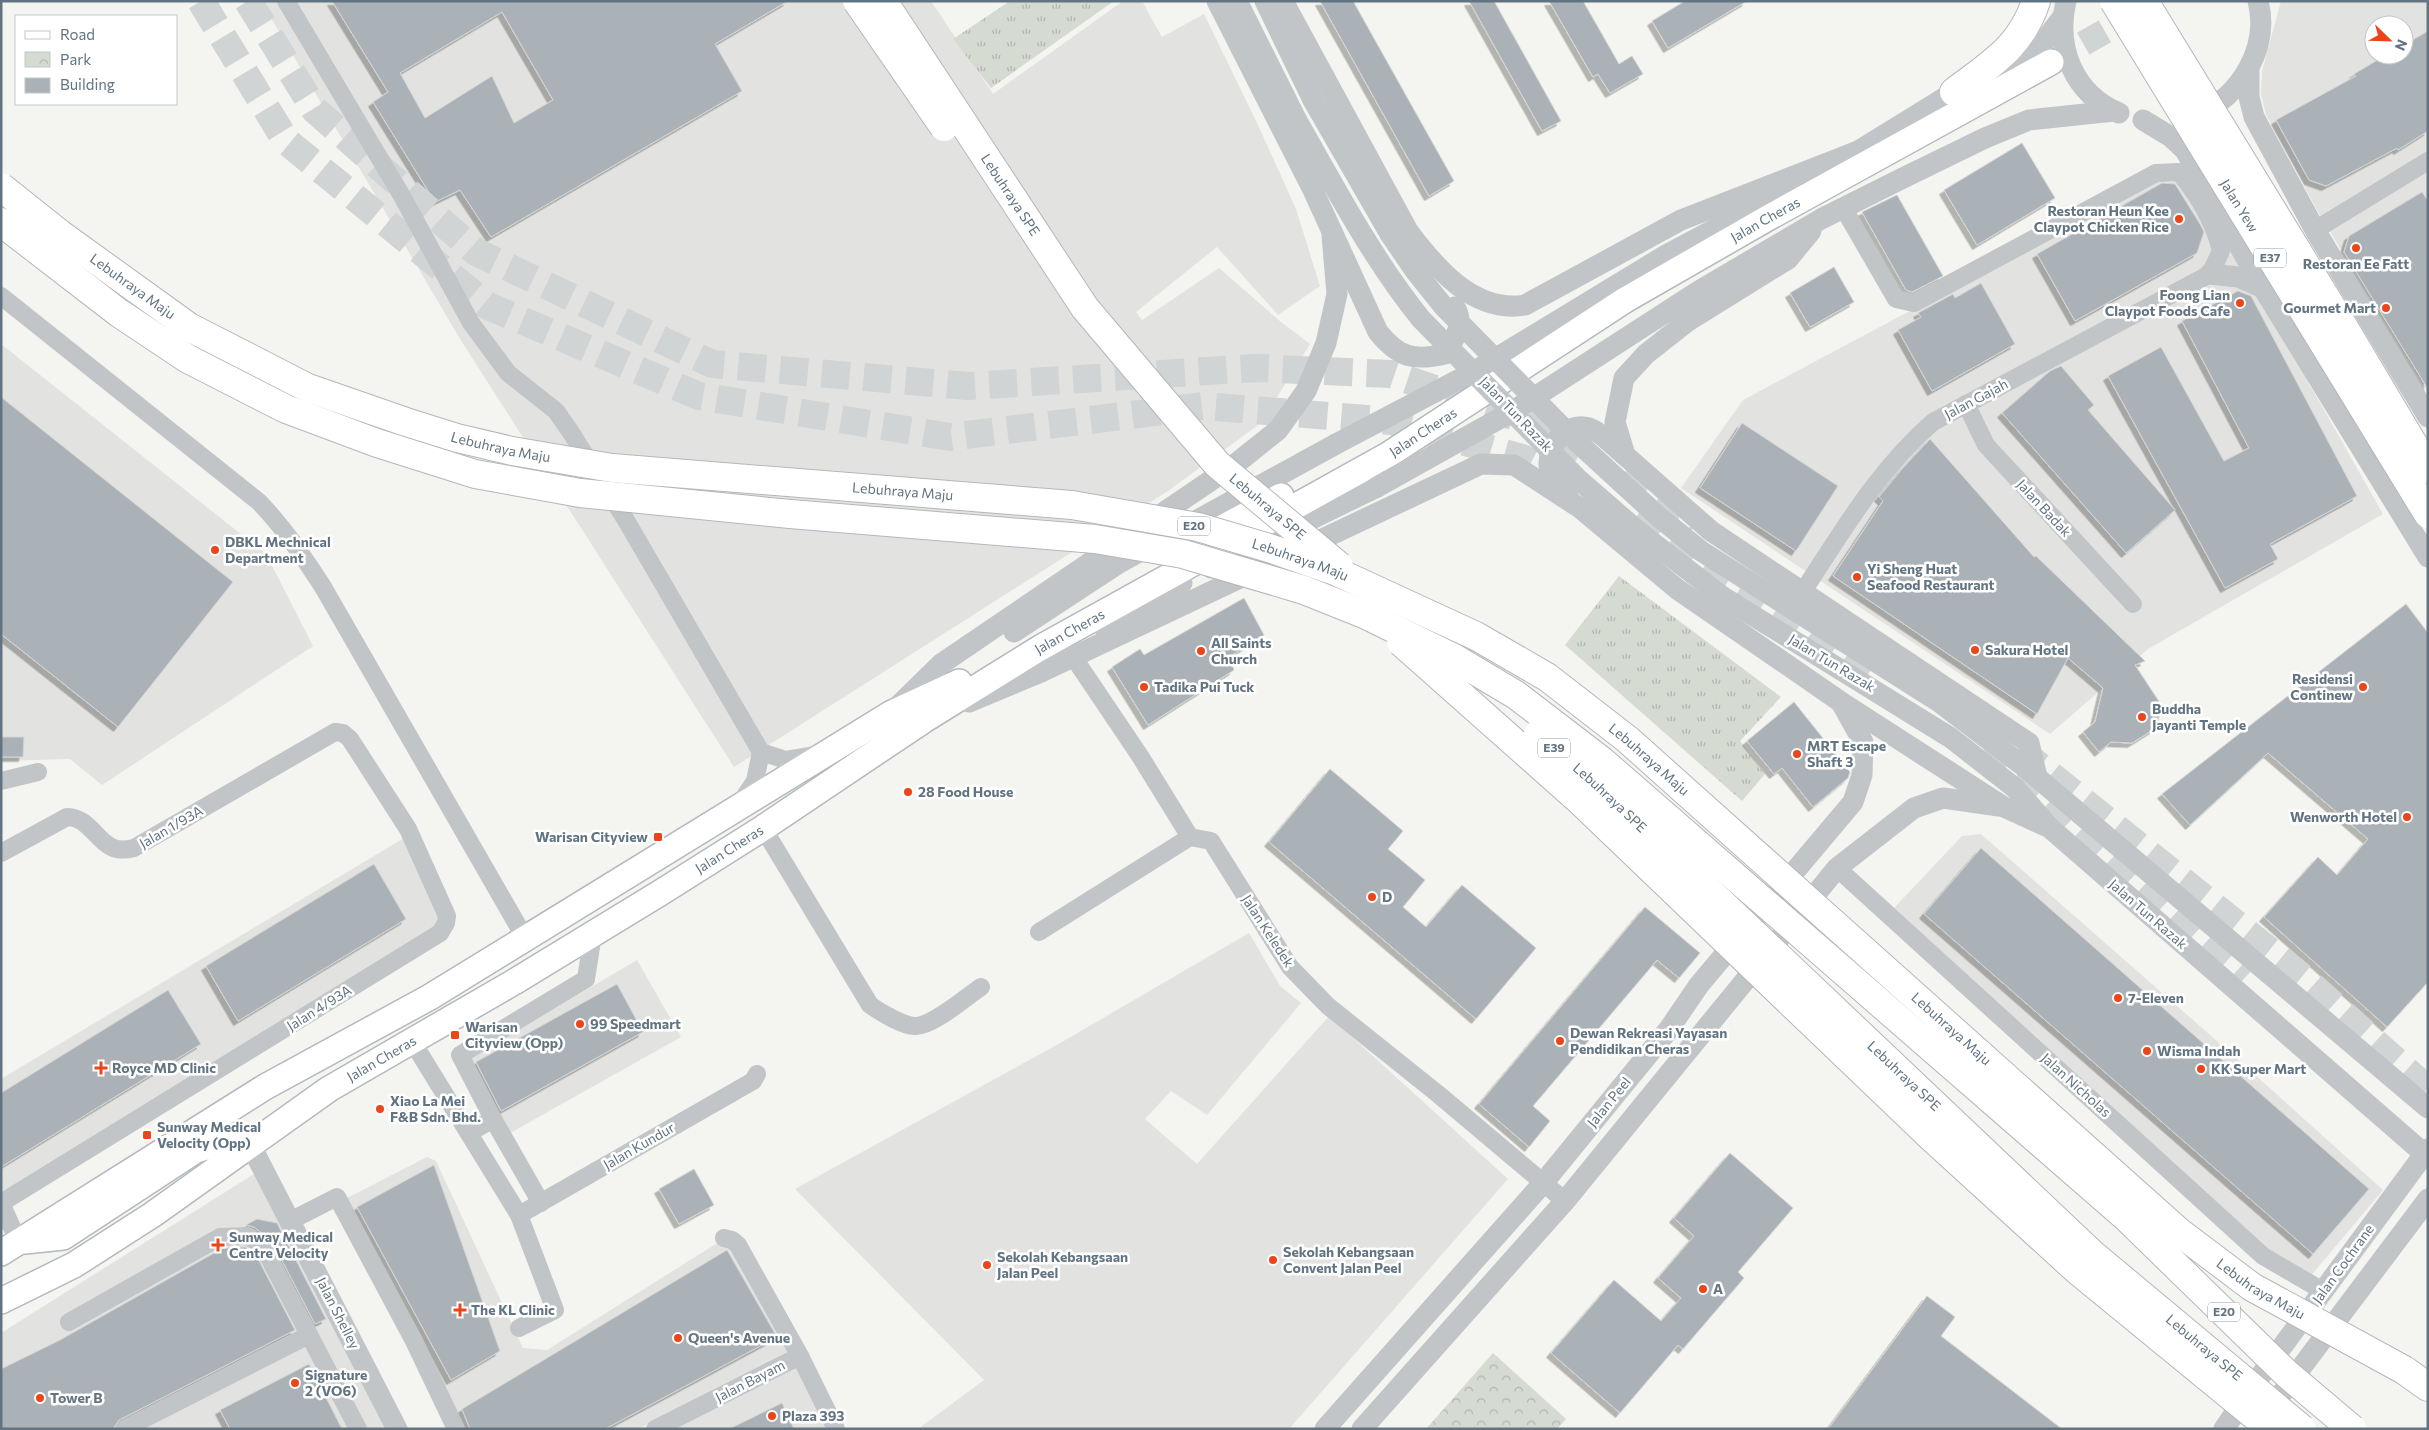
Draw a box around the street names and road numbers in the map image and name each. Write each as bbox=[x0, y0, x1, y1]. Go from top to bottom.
street label: Lebuhraya SPE bbox=[978, 150, 1044, 239]
street label: Jalan Yew bbox=[2217, 176, 2262, 235]
street label: Jalan Cheras bbox=[1727, 193, 1803, 246]
road number: E37 bbox=[2254, 248, 2286, 268]
street label: Lebuhraya Maju bbox=[87, 249, 179, 322]
street label: Jalan Tun Razak bbox=[1476, 373, 1557, 455]
street label: Jalan Gajah bbox=[1941, 375, 2010, 422]
street label: Jalan Cheras bbox=[1386, 403, 1460, 460]
street label: Lebuhraya Maju bbox=[449, 428, 552, 465]
street label: Lebuhraya SPE bbox=[1226, 469, 1310, 543]
street label: Jalan Badak bbox=[2013, 475, 2076, 540]
street label: Lebuhraya Maju bbox=[852, 478, 954, 503]
road number: E20 bbox=[1178, 516, 1210, 536]
street label: Lebuhraya Maju bbox=[1250, 534, 1351, 584]
street label: Jalan Cheras bbox=[1031, 605, 1107, 657]
street label: Jalan Tun Razak bbox=[1786, 630, 1879, 695]
street label: Lebuhraya Maju bbox=[1606, 719, 1693, 799]
road number: E39 bbox=[1538, 738, 1570, 758]
street label: Lebuhraya SPE bbox=[1570, 759, 1651, 836]
street label: Jalan 1/93A bbox=[136, 801, 206, 852]
street label: Jalan Cheras bbox=[692, 821, 766, 877]
street label: Jalan Tun Razak bbox=[2106, 875, 2191, 952]
street label: Jalan Keledek bbox=[1239, 891, 1298, 971]
street label: Jalan 4/93A bbox=[283, 981, 354, 1034]
street label: Lebuhraya Maju bbox=[1908, 988, 1995, 1068]
street label: Jalan Cheras bbox=[344, 1032, 419, 1085]
street label: Lebuhraya SPE bbox=[1864, 1037, 1945, 1114]
street label: Jalan Nicholas bbox=[2038, 1049, 2115, 1120]
street label: Jalan Peel bbox=[1583, 1073, 1634, 1130]
street label: Jalan Kundur bbox=[600, 1118, 678, 1173]
street label: Jalan Cochrane bbox=[2308, 1221, 2377, 1307]
street label: Lebuhraya Maju bbox=[2213, 1254, 2308, 1322]
street label: Jalan Shelley bbox=[313, 1274, 364, 1351]
road number: E20 bbox=[2208, 1302, 2240, 1321]
street label: Lebuhraya SPE bbox=[2163, 1310, 2246, 1384]
street label: Jalan Bayam bbox=[712, 1356, 787, 1405]

